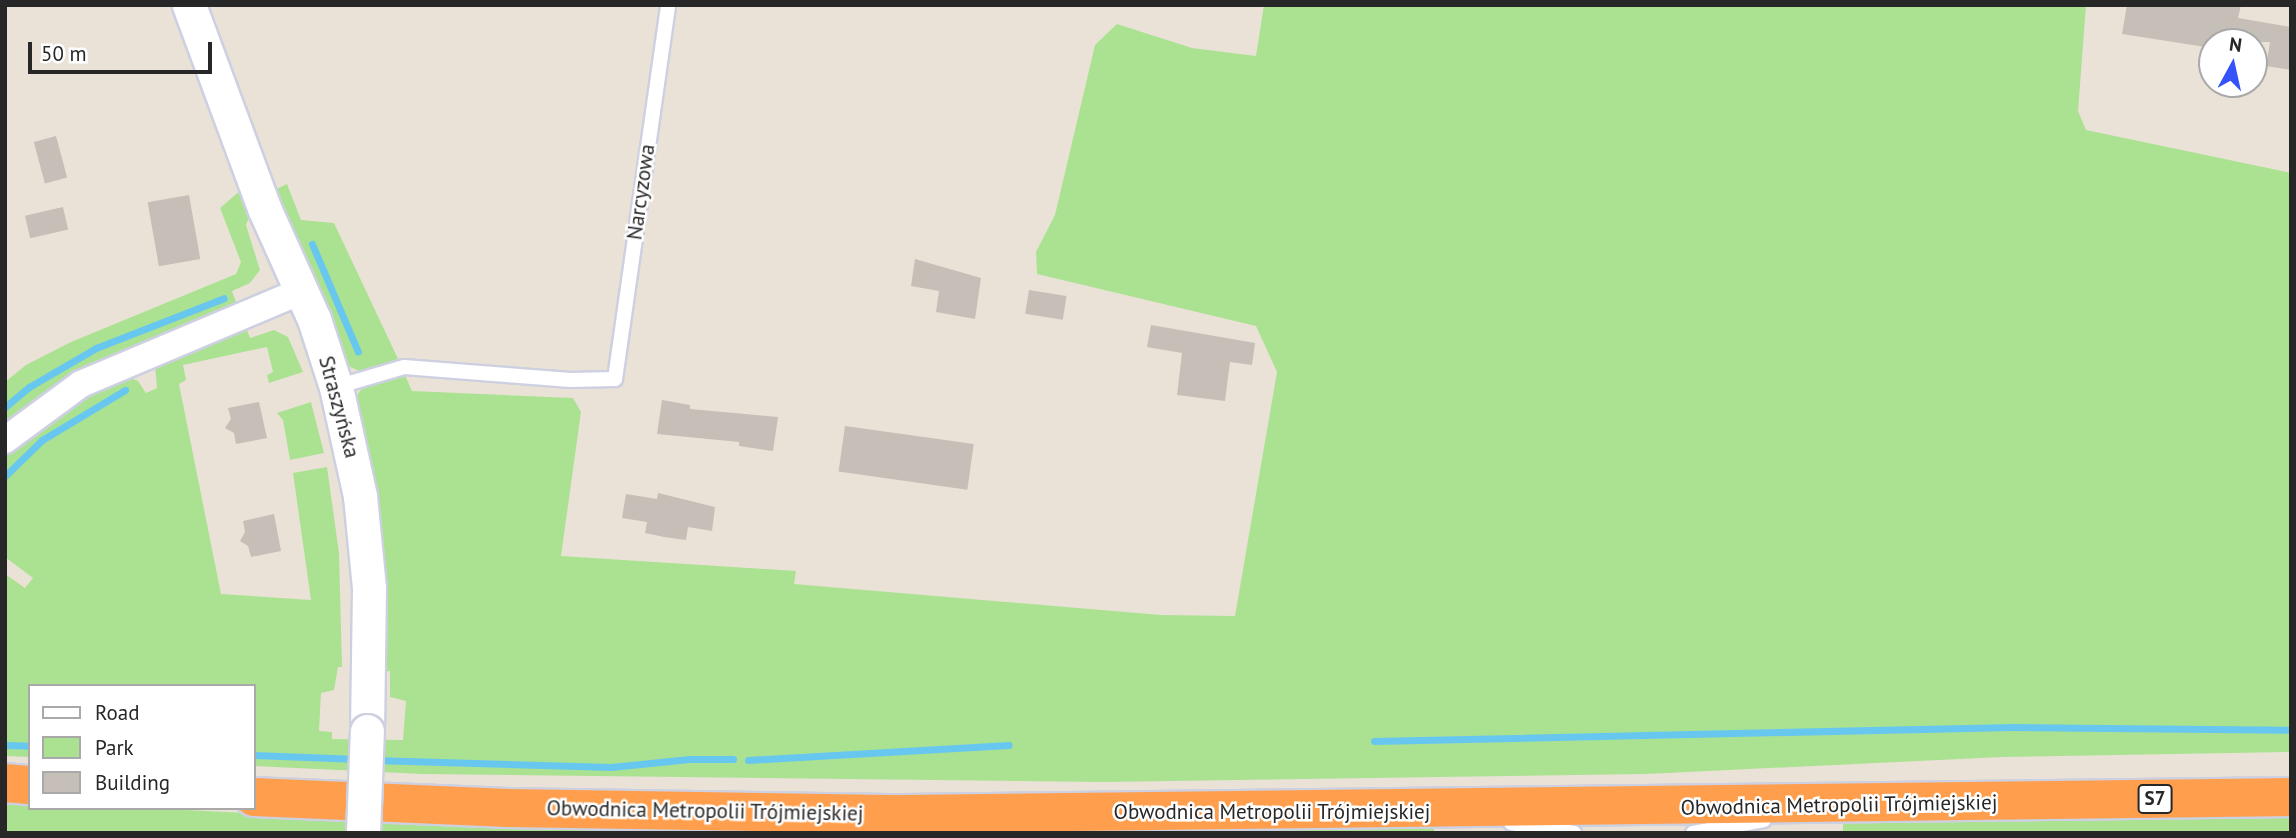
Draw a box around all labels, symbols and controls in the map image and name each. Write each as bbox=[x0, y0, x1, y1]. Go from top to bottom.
scale bar bbox=[32, 28, 215, 72]
north arrow bbox=[2198, 28, 2268, 98]
text: N bbox=[2228, 31, 2243, 57]
text: 50 m bbox=[41, 40, 87, 67]
street label: Narcyzowa bbox=[622, 143, 660, 241]
street label: Straszyńska bbox=[313, 353, 365, 461]
legend bbox=[28, 684, 256, 810]
text: Road bbox=[95, 699, 139, 726]
text: Park bbox=[95, 734, 134, 761]
text: Building bbox=[95, 769, 170, 796]
road number: S7 bbox=[2138, 784, 2172, 814]
street label: Obwodnica Metropolii Trójmiejskiej bbox=[1680, 790, 1998, 820]
street label: Obwodnica Metropolii Trójmiejskiej bbox=[546, 796, 864, 826]
street label: Obwodnica Metropolii Trójmiejskiej bbox=[1113, 799, 1431, 825]

